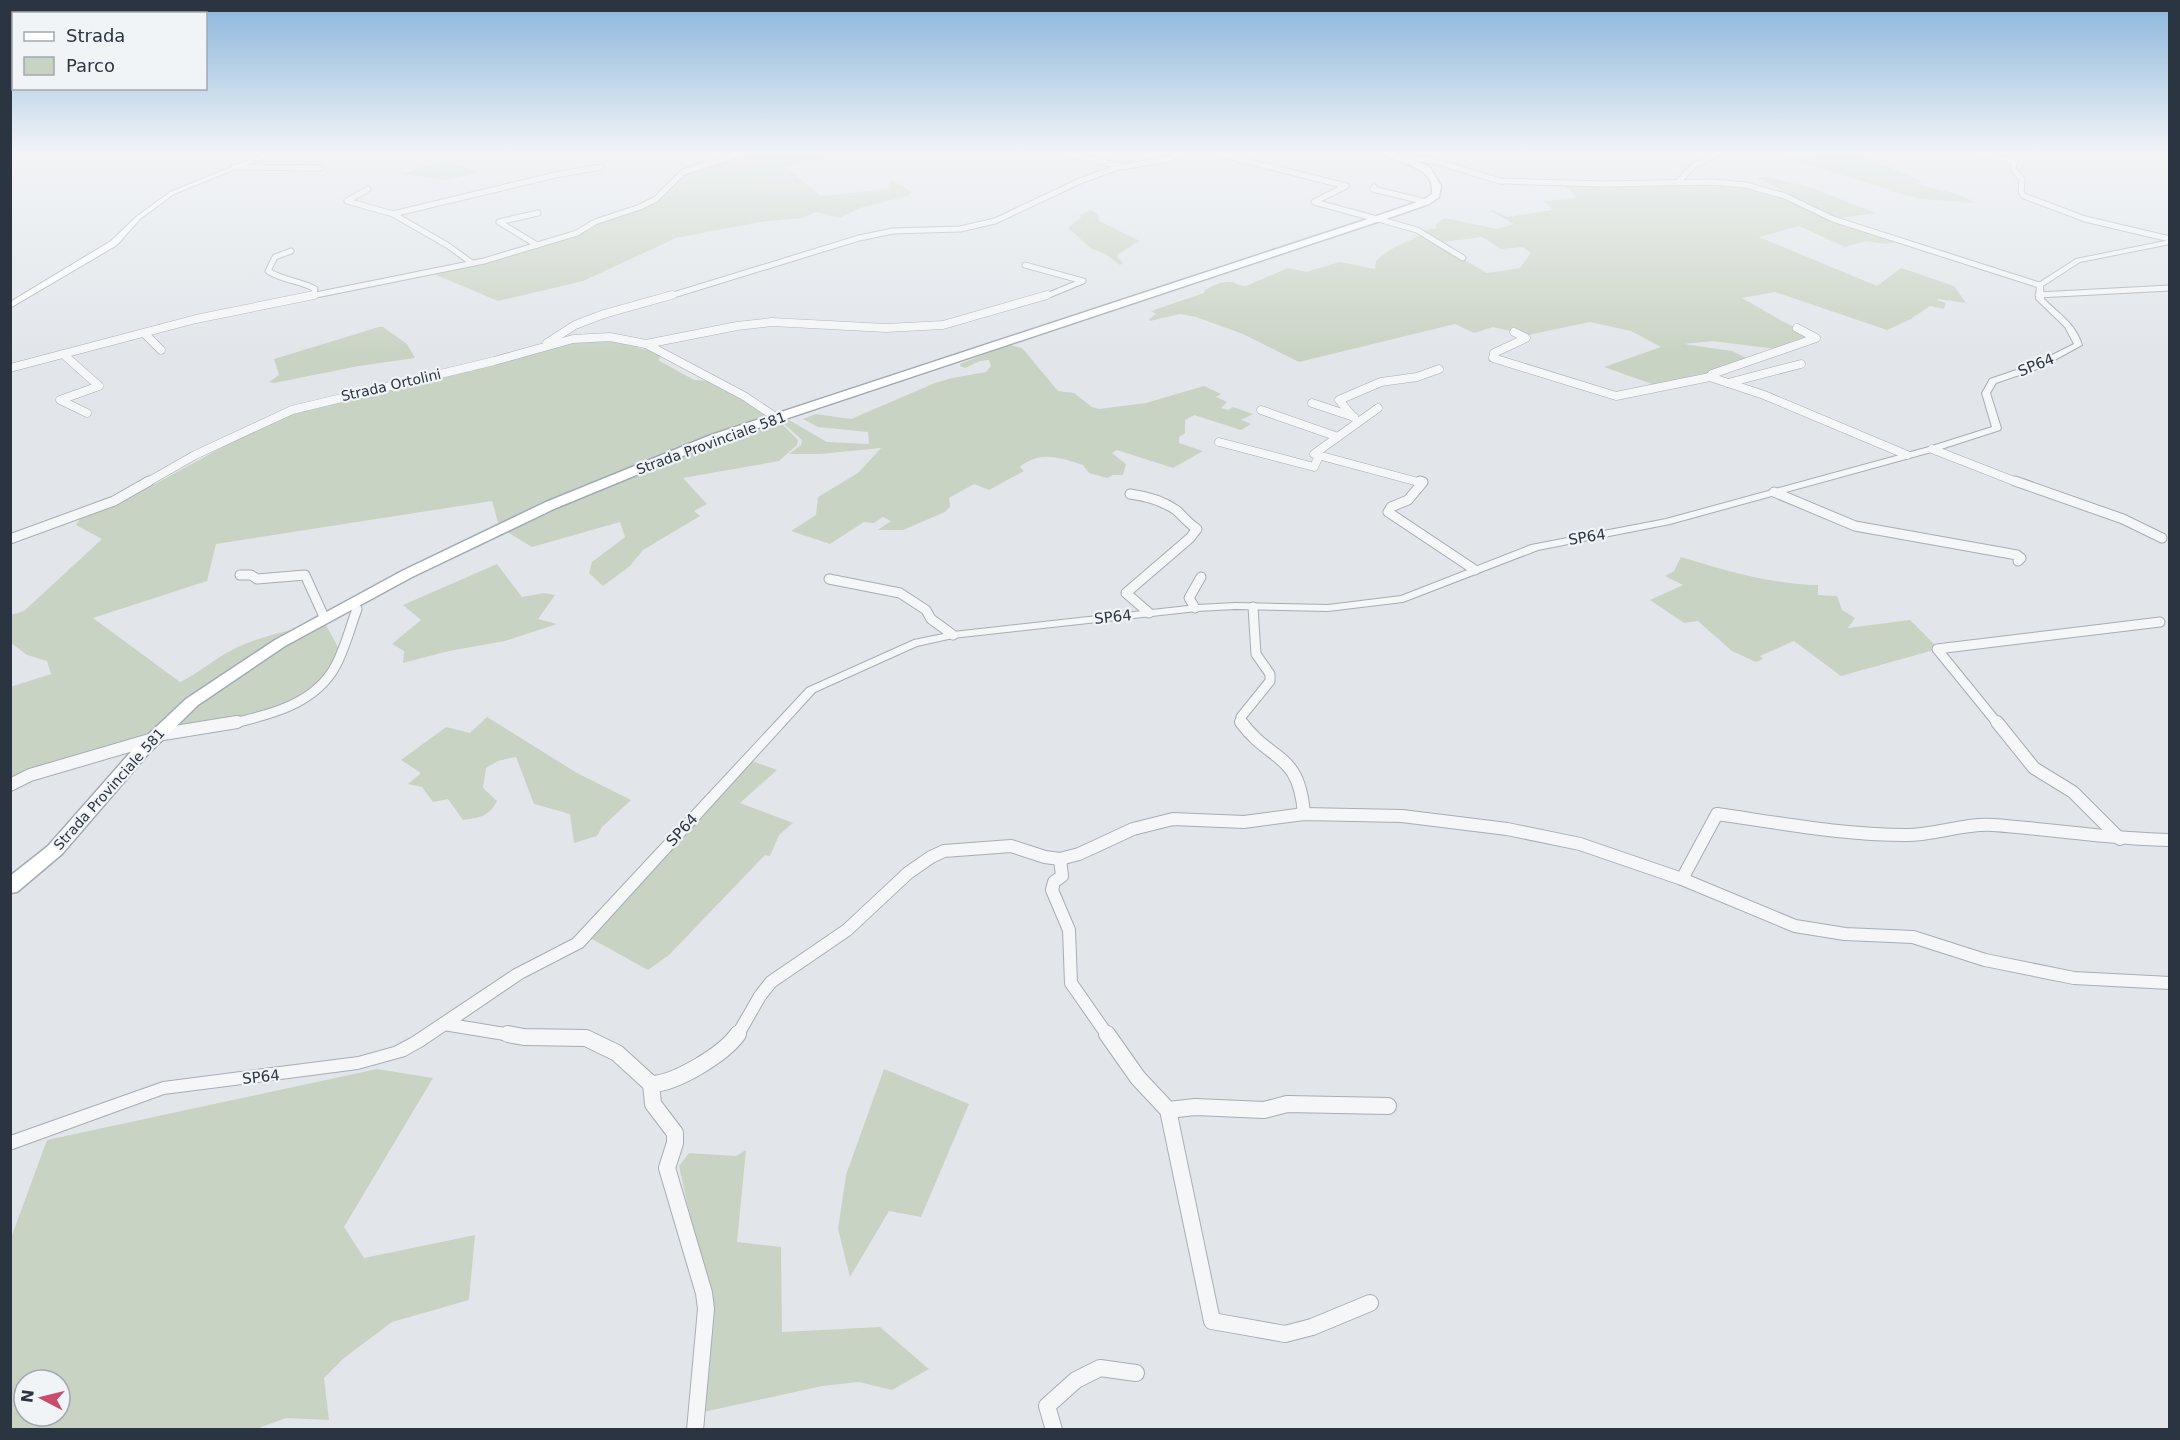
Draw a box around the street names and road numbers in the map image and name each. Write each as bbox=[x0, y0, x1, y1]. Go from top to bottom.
street label: SP64 bbox=[2015, 350, 2057, 380]
street label: Strada Ortolini bbox=[340, 366, 442, 404]
street label: Strada Provinciale 581 bbox=[634, 409, 788, 477]
street label: SP64 bbox=[1567, 525, 1607, 549]
street label: SP64 bbox=[1093, 606, 1133, 628]
street label: Strada Provinciale 581 bbox=[50, 725, 168, 853]
street label: SP64 bbox=[663, 810, 701, 850]
street label: SP64 bbox=[241, 1066, 281, 1088]

